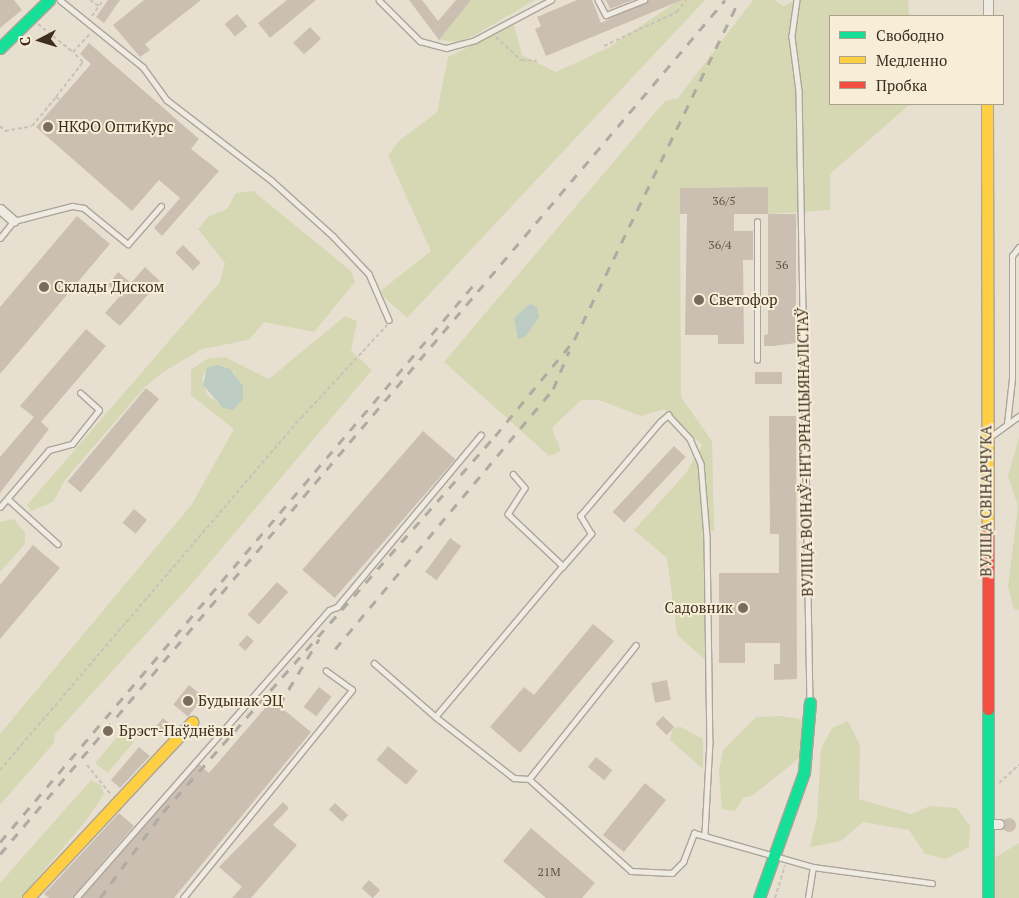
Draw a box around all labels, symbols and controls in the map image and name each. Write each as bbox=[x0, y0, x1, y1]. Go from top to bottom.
north arrow bbox=[15, 15, 65, 65]
legend bbox=[829, 15, 1004, 105]
text: Свободно bbox=[876, 25, 944, 45]
text: С bbox=[15, 36, 34, 47]
text: Медленно bbox=[876, 50, 947, 70]
text: Пробка bbox=[876, 75, 927, 95]
place label: НКФО ОптиКурс bbox=[58, 118, 173, 136]
marker: НКФО ОптиКурс bbox=[42, 121, 54, 133]
house number: 36/5 bbox=[712, 194, 736, 208]
house number: 36/4 bbox=[708, 238, 732, 252]
house number: 36 bbox=[776, 258, 788, 272]
place label: Склады Диском bbox=[54, 278, 165, 296]
marker: Склады Диском bbox=[38, 281, 50, 293]
place label: Светофор bbox=[709, 291, 777, 309]
marker: Светофор bbox=[693, 294, 705, 306]
street label: ВУЛІЦА ВОІНАЎ-ІНТЭРНАЦЫЯНАЛІСТАЎ bbox=[793, 307, 817, 597]
street label: ВУЛІЦА СВІНАРЧУКА bbox=[977, 425, 995, 577]
place label: Садовник bbox=[664, 599, 733, 617]
marker: Садовник bbox=[737, 602, 749, 614]
place label: Будынак ЭЦ bbox=[198, 692, 283, 710]
marker: Будынак ЭЦ bbox=[182, 695, 194, 707]
place label: Брэст-Паўднёвы bbox=[119, 722, 234, 740]
marker: Брэст-Паўднёвы bbox=[101, 724, 115, 738]
house number: 21М bbox=[537, 865, 561, 879]

